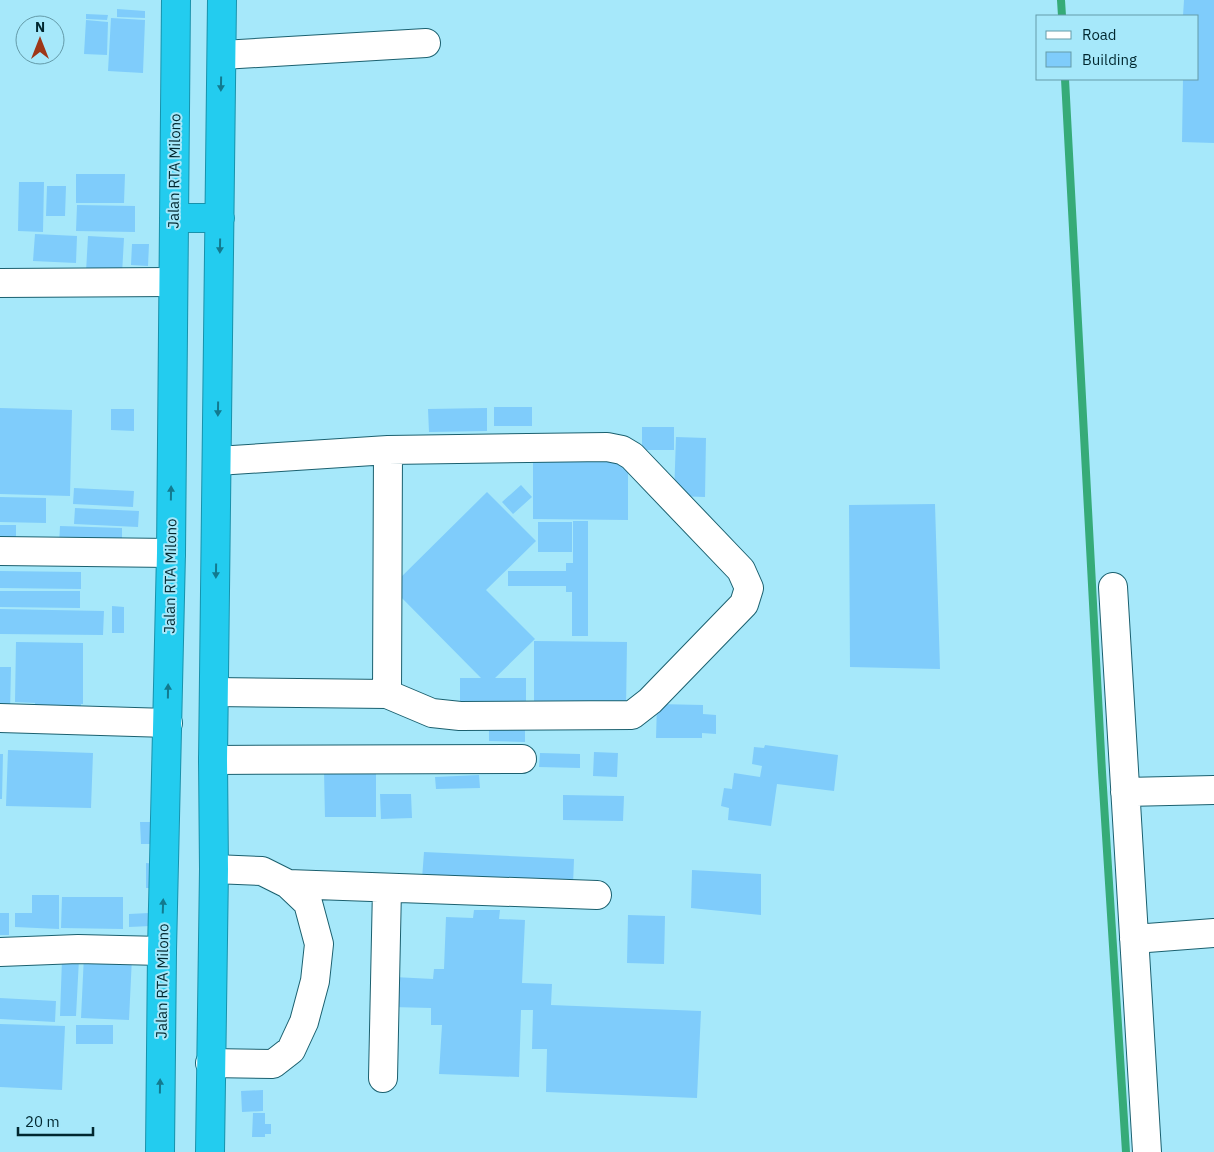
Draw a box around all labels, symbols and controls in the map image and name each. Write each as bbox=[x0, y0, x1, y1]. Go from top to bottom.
north arrow bbox=[15, 15, 65, 65]
legend bbox=[1036, 15, 1199, 80]
text: N bbox=[35, 18, 45, 36]
text: Road bbox=[1082, 25, 1117, 44]
text: Building bbox=[1082, 50, 1137, 69]
one-way arrow bbox=[217, 76, 225, 92]
street label: Jalan RTA Milono bbox=[163, 113, 185, 229]
one-way arrow bbox=[216, 238, 224, 254]
one-way arrow bbox=[214, 401, 222, 417]
one-way arrow bbox=[167, 485, 175, 501]
street label: Jalan RTA Milono bbox=[159, 518, 181, 634]
one-way arrow bbox=[212, 563, 220, 579]
one-way arrow bbox=[165, 683, 173, 699]
one-way arrow bbox=[159, 898, 167, 914]
street label: Jalan RTA Milono bbox=[151, 923, 173, 1039]
one-way arrow bbox=[156, 1078, 164, 1094]
scale bar bbox=[18, 1104, 92, 1136]
text: 20 m bbox=[25, 1112, 60, 1131]

